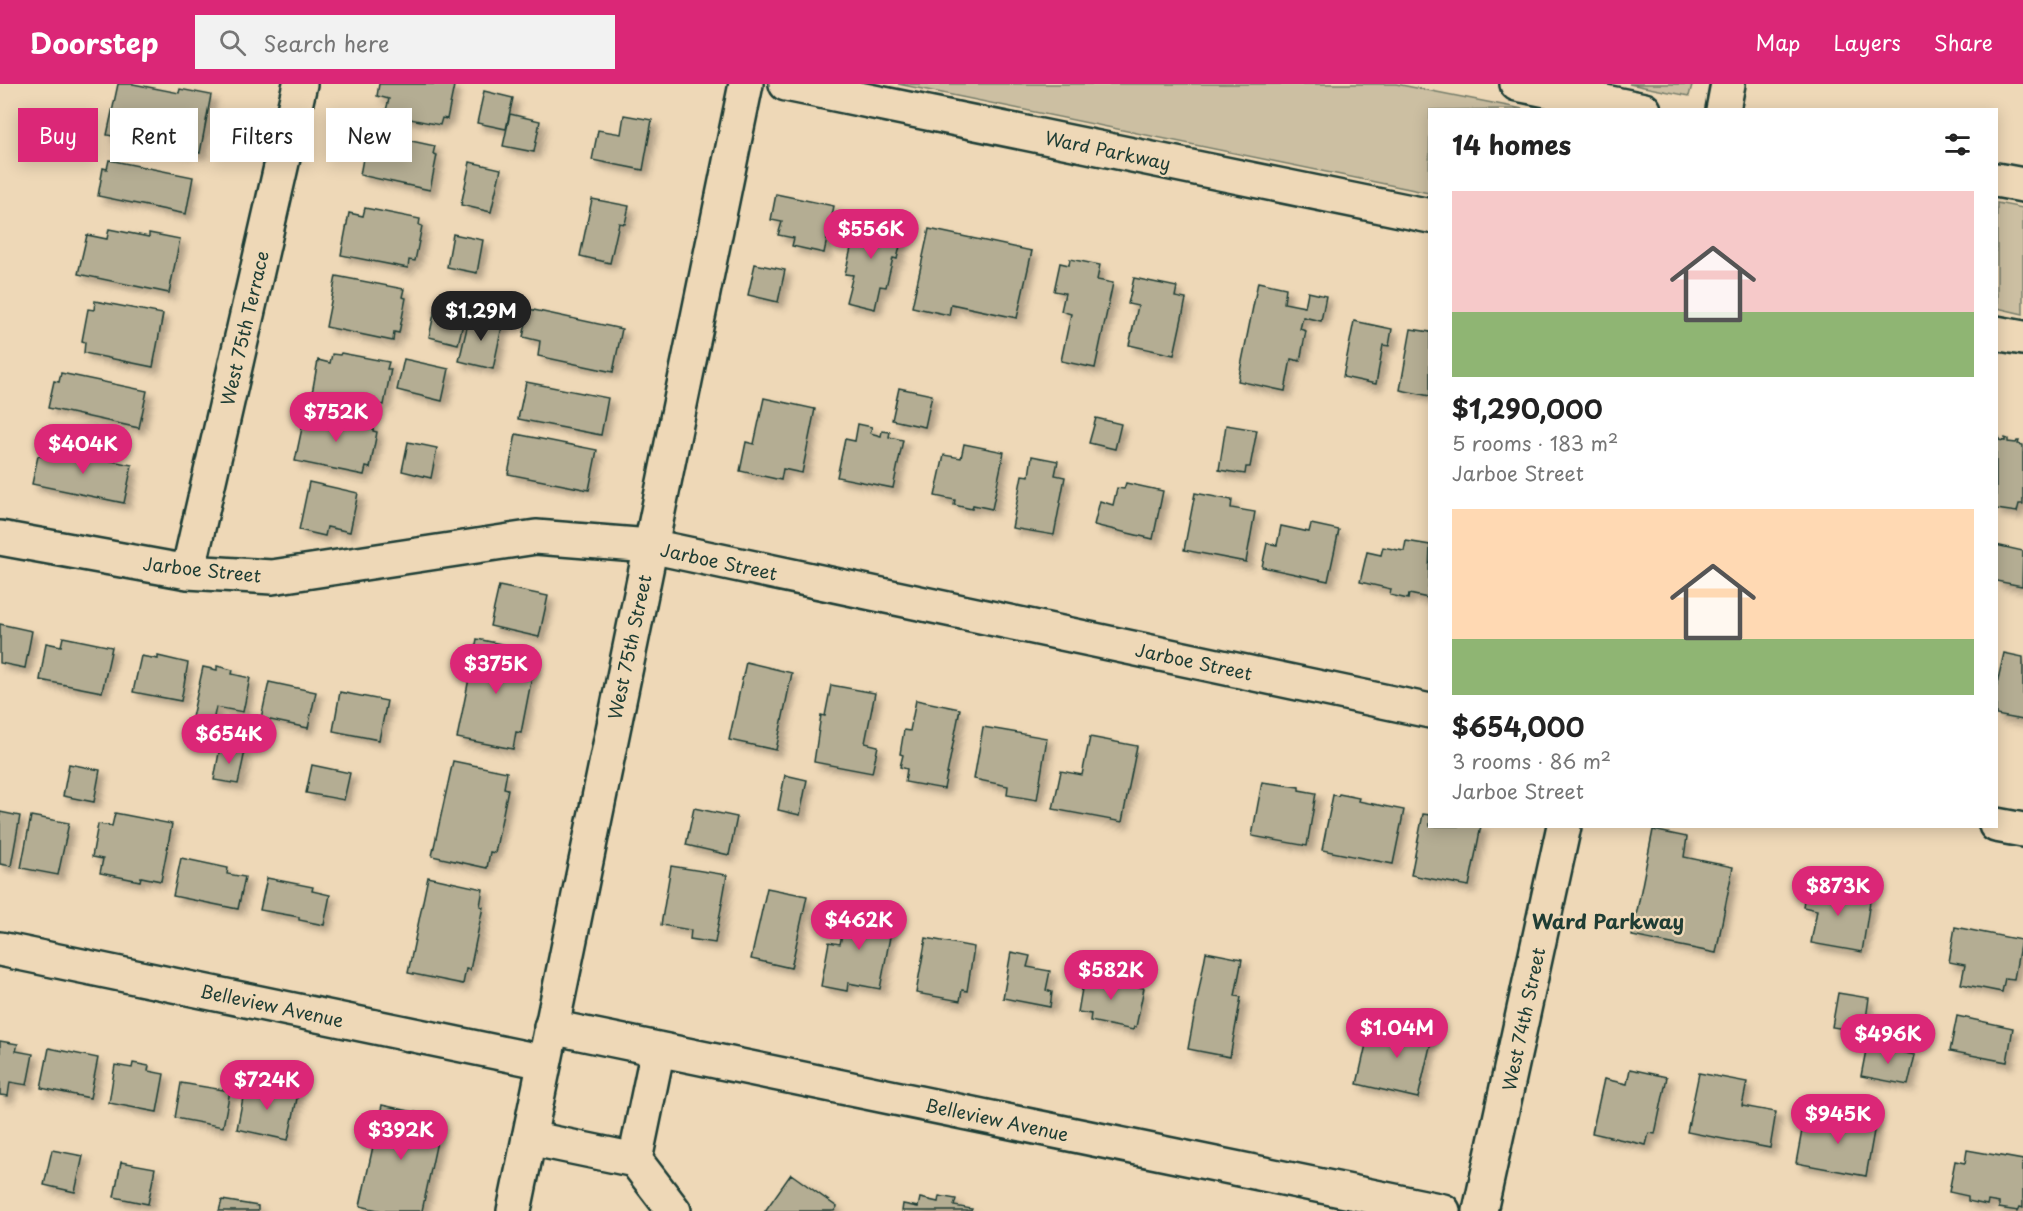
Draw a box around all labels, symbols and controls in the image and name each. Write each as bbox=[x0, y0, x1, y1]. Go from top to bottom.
search box bbox=[195, 15, 615, 69]
text: Doorstep bbox=[30, 21, 159, 64]
icon: search bbox=[216, 26, 249, 59]
text: Search here bbox=[264, 26, 389, 59]
text: Map bbox=[1756, 26, 1800, 58]
text: Layers bbox=[1833, 26, 1901, 58]
text: Share bbox=[1934, 26, 1993, 58]
chip: Buy bbox=[18, 108, 98, 162]
chip: Rent bbox=[110, 108, 198, 162]
chip: Filters bbox=[210, 108, 314, 162]
chip: New bbox=[326, 108, 412, 162]
street label: Ward Parkway bbox=[1043, 124, 1173, 176]
text: 14 homes bbox=[1452, 125, 1571, 164]
icon: filters bbox=[1941, 128, 1974, 161]
pin: $556K bbox=[829, 209, 913, 260]
text: $556K bbox=[838, 213, 904, 243]
icon: home bbox=[1659, 230, 1767, 338]
street label: West 75th Terrace bbox=[213, 248, 275, 408]
pin: $1.29M bbox=[432, 291, 530, 342]
text: $1.29M bbox=[445, 295, 517, 325]
text: $1,290,000 bbox=[1452, 389, 1603, 428]
pin: $752K bbox=[294, 392, 378, 443]
text: $752K bbox=[304, 396, 368, 426]
pin: $404K bbox=[41, 424, 125, 475]
text: $404K bbox=[48, 428, 118, 458]
text: 5 rooms · 183 m² bbox=[1452, 428, 1618, 458]
text: Jarboe Street bbox=[1452, 458, 1584, 488]
street label: Jarboe Street bbox=[658, 535, 780, 587]
icon: home bbox=[1659, 548, 1767, 656]
street label: Jarboe Street bbox=[142, 549, 262, 589]
street label: West 75th Street bbox=[600, 572, 658, 722]
street label: Jarboe Street bbox=[1133, 635, 1255, 687]
pin: $375K bbox=[454, 644, 538, 695]
text: $375K bbox=[464, 648, 528, 678]
text: $654,000 bbox=[1452, 707, 1584, 746]
pin: $654K bbox=[187, 714, 271, 765]
text: $654K bbox=[196, 718, 262, 748]
text: 3 rooms · 86 m² bbox=[1452, 746, 1611, 776]
text: Jarboe Street bbox=[1452, 776, 1584, 806]
pin: $873K bbox=[1796, 866, 1880, 917]
text: $873K bbox=[1806, 870, 1870, 900]
pin: $462K bbox=[817, 900, 901, 951]
text: $462K bbox=[825, 904, 893, 934]
district label: Ward Parkway bbox=[1532, 906, 1684, 936]
street label: West 74th Street bbox=[1495, 945, 1551, 1093]
pin: $582K bbox=[1069, 950, 1153, 1001]
text: $582K bbox=[1078, 954, 1144, 984]
street label: Belleview Avenue bbox=[198, 977, 346, 1033]
pin: $1.04M bbox=[1348, 1008, 1446, 1059]
text: $1.04M bbox=[1360, 1012, 1434, 1042]
pin: $496K bbox=[1846, 1014, 1930, 1065]
text: $496K bbox=[1854, 1018, 1922, 1048]
pin: $724K bbox=[225, 1060, 309, 1111]
text: $724K bbox=[234, 1064, 300, 1094]
street label: Belleview Avenue bbox=[923, 1091, 1071, 1147]
pin: $945K bbox=[1796, 1094, 1880, 1145]
text: $945K bbox=[1805, 1098, 1871, 1128]
pin: $392K bbox=[359, 1110, 443, 1161]
text: $392K bbox=[368, 1114, 434, 1144]

